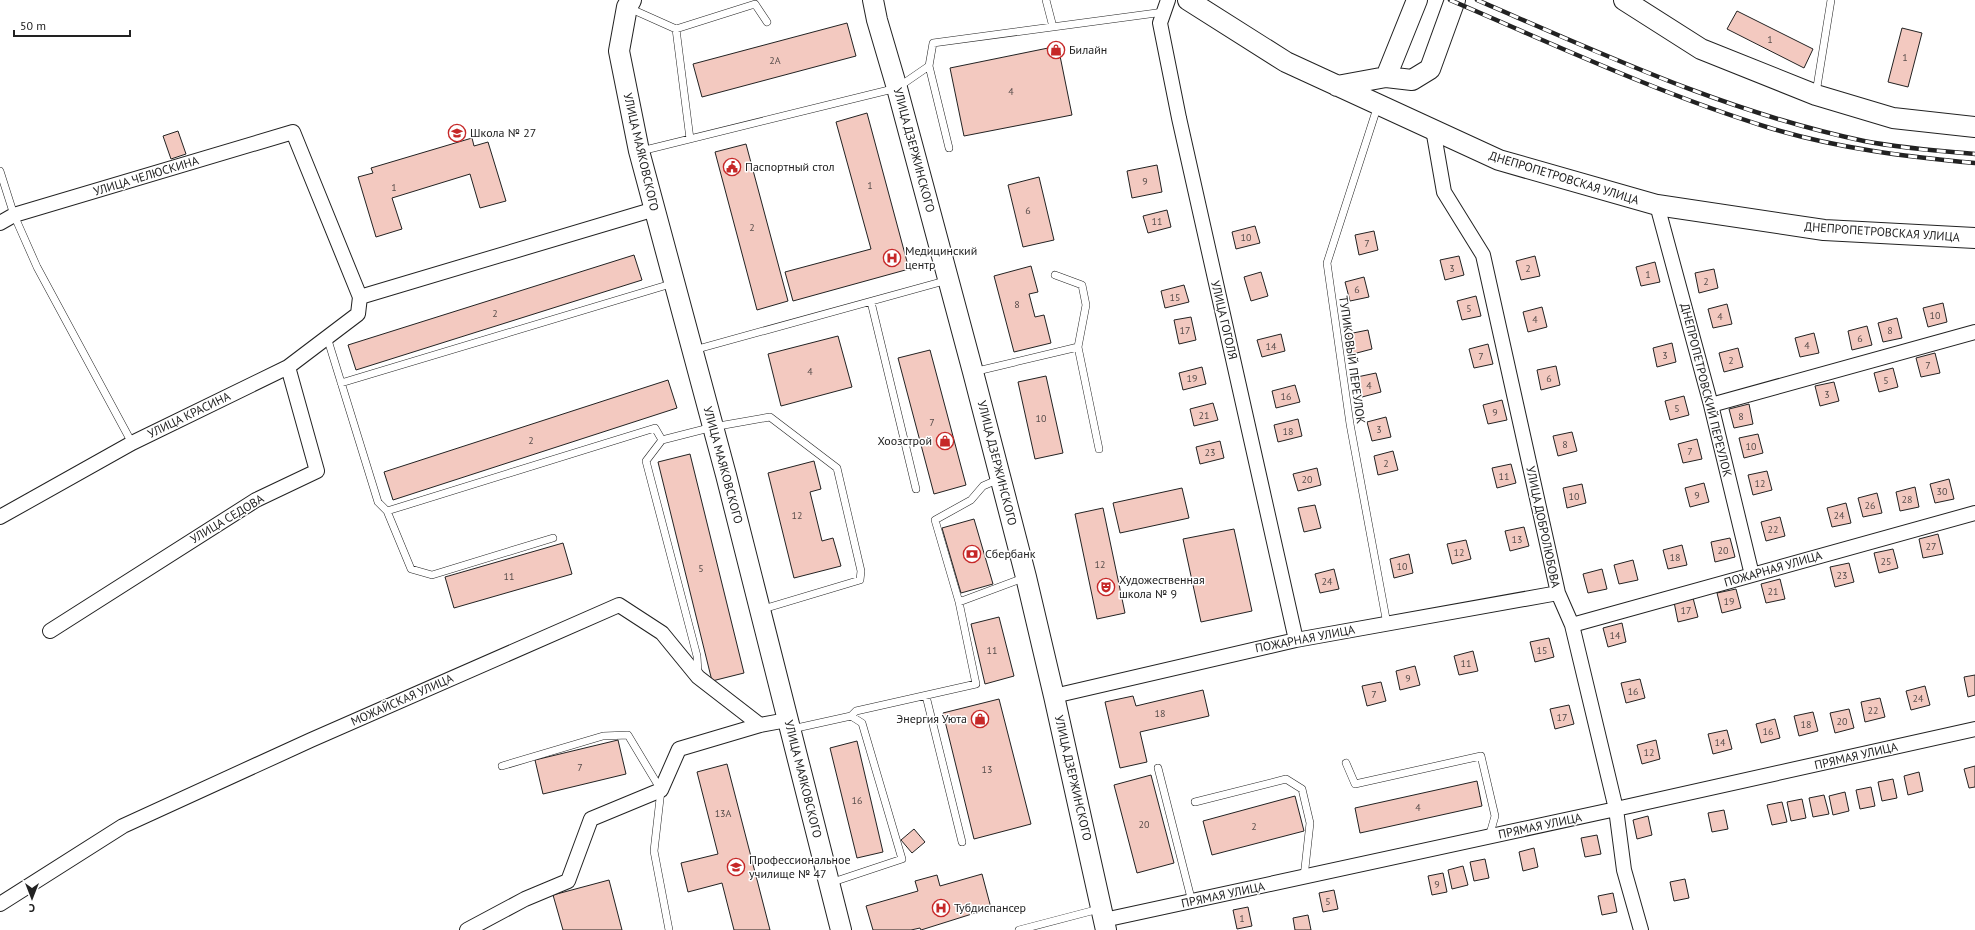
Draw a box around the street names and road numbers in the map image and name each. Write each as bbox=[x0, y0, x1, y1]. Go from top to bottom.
street label: УЛИЦА ДЗЕРЖИНСКОГО bbox=[891, 86, 938, 214]
street label: УЛИЦА МАЯКОВСКОГО bbox=[621, 91, 662, 212]
street label: ДНЕПРОПЕТРОВСКАЯ УЛИЦА bbox=[1487, 148, 1641, 207]
street label: УЛИЦА ЧЕЛЮСКИНА bbox=[91, 152, 200, 199]
street label: ДНЕПРОПЕТРОВСКАЯ УЛИЦА bbox=[1804, 219, 1960, 244]
street label: УЛИЦА ГОГОЛЯ bbox=[1208, 279, 1241, 361]
street label: ТУПИКОВЫЙ ПЕРЕУЛОК bbox=[1336, 295, 1369, 425]
street label: ДНЕПРОПЕТРОВСКИЙ ПЕРЕУЛОК bbox=[1678, 302, 1735, 478]
street label: УЛИЦА КРАСИНА bbox=[145, 388, 233, 441]
street label: УЛИЦА ДЗЕРЖИНСКОГО bbox=[975, 399, 1020, 527]
street label: УЛИЦА МАЯКОВСКОГО bbox=[701, 405, 746, 525]
street label: УЛИЦА ДОБРОЛЮБОВА bbox=[1523, 465, 1564, 589]
street label: УЛИЦА СЕДОВА bbox=[187, 491, 266, 546]
street label: ПОЖАРНАЯ УЛИЦА bbox=[1722, 547, 1824, 590]
street label: ПОЖАРНАЯ УЛИЦА bbox=[1254, 621, 1356, 656]
street label: МОЖАЙСКАЯ УЛИЦА bbox=[348, 670, 455, 729]
street label: УЛИЦА ДЗЕРЖИНСКОГО bbox=[1052, 714, 1095, 842]
street label: УЛИЦА МАЯКОВСКОГО bbox=[782, 718, 825, 839]
street label: ПРЯМАЯ УЛИЦА bbox=[1813, 739, 1899, 772]
street label: ПРЯМАЯ УЛИЦА bbox=[1497, 809, 1583, 842]
street label: ПРЯМАЯ УЛИЦА bbox=[1180, 878, 1266, 911]

